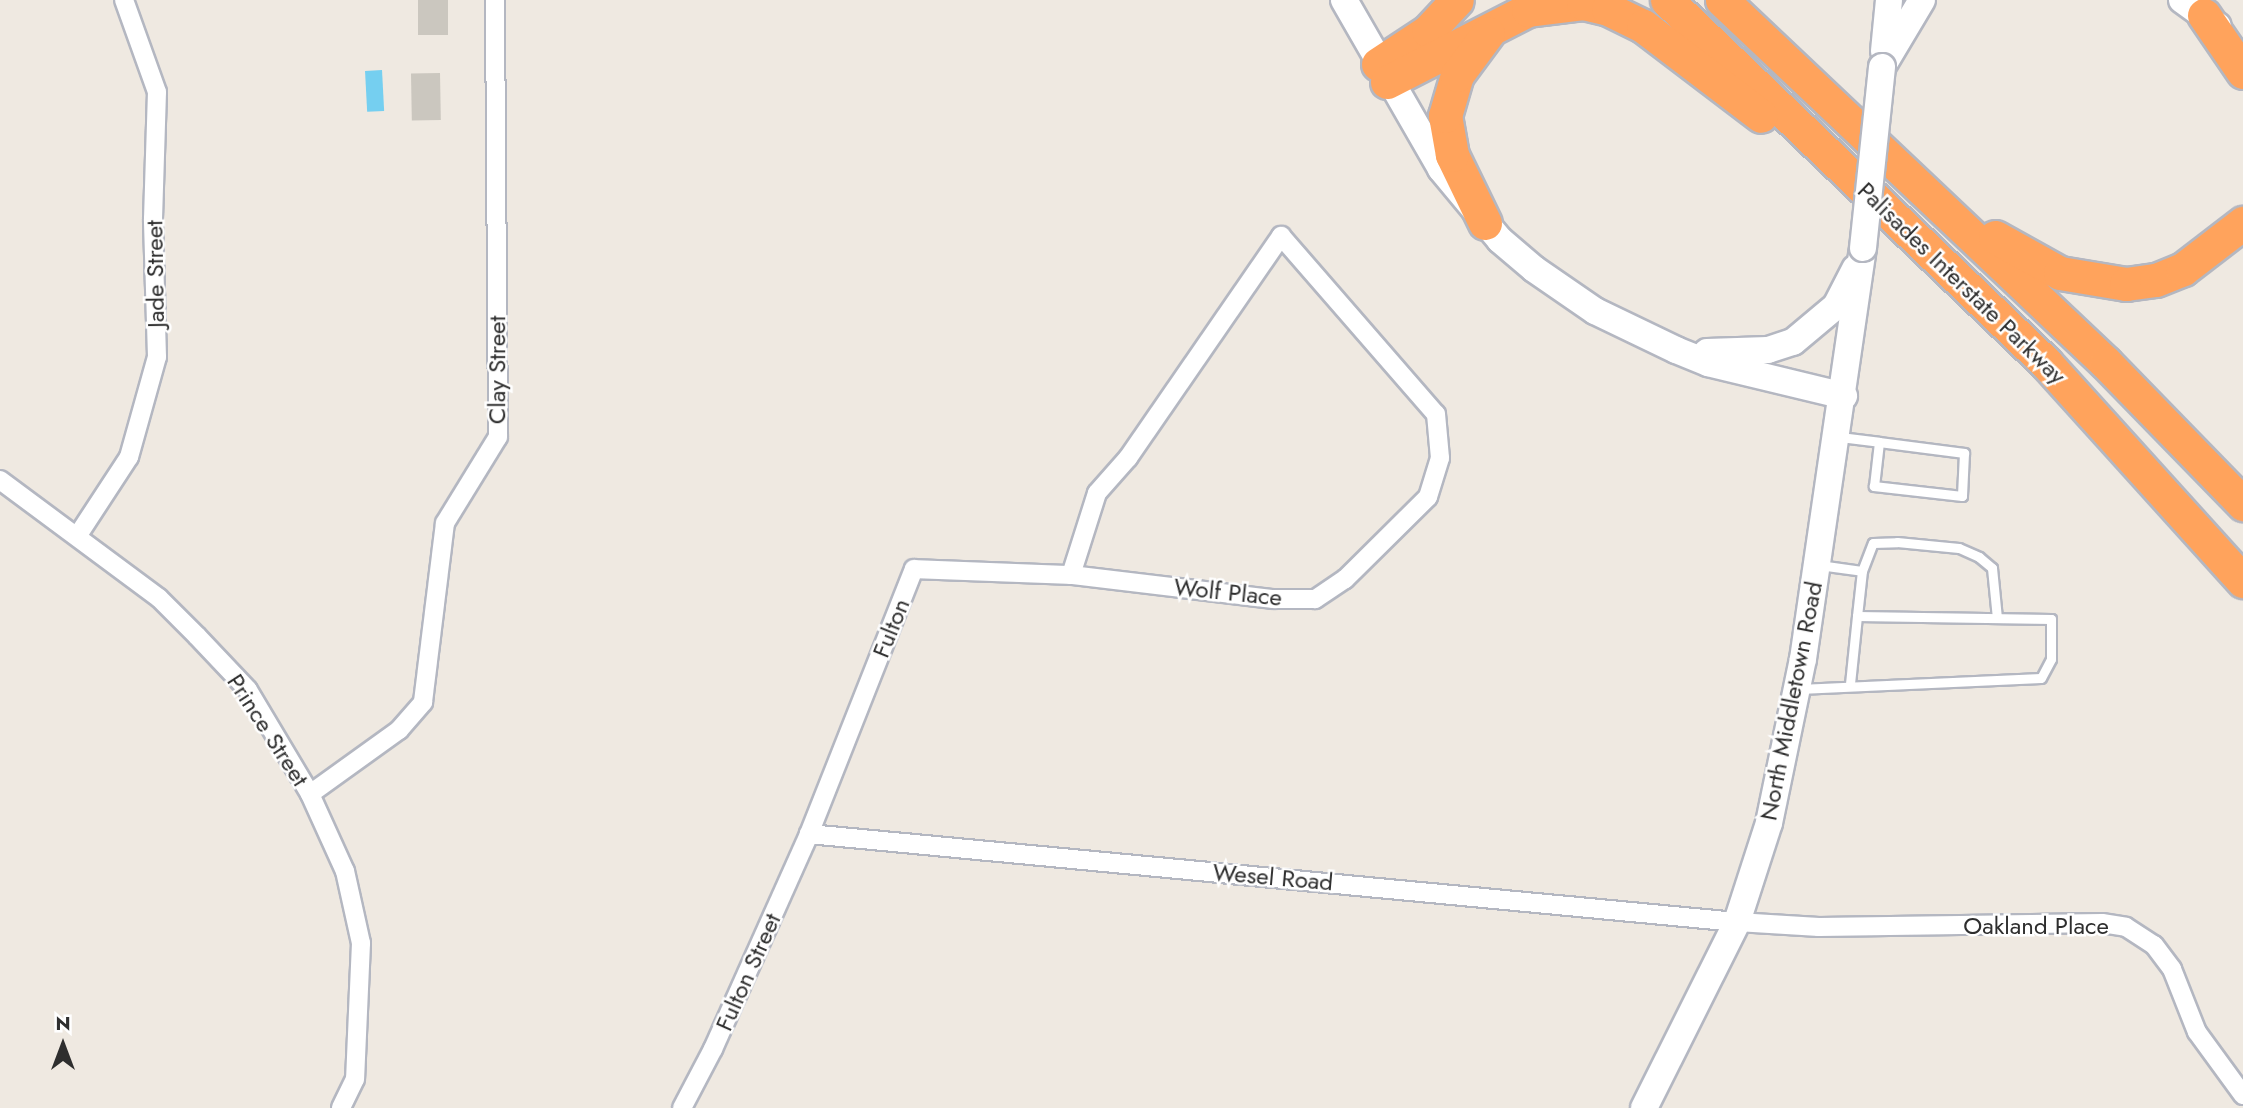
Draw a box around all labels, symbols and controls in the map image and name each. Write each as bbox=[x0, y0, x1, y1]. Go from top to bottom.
street label: Palisades Interstate Parkway bbox=[1852, 176, 2072, 390]
street label: Jade Street bbox=[140, 220, 170, 328]
street label: Clay Street bbox=[483, 316, 511, 424]
street label: Wolf Place bbox=[1173, 572, 1283, 612]
street label: North Middletown Road bbox=[1754, 579, 1828, 823]
street label: Fulton bbox=[866, 594, 916, 662]
street label: Prince Street bbox=[221, 668, 315, 792]
street label: Wesel Road bbox=[1212, 857, 1334, 897]
street label: Fulton Street bbox=[709, 909, 787, 1035]
street label: Oakland Place bbox=[1963, 912, 2109, 940]
north arrow bbox=[28, 1010, 98, 1080]
text: N bbox=[55, 1010, 71, 1037]

